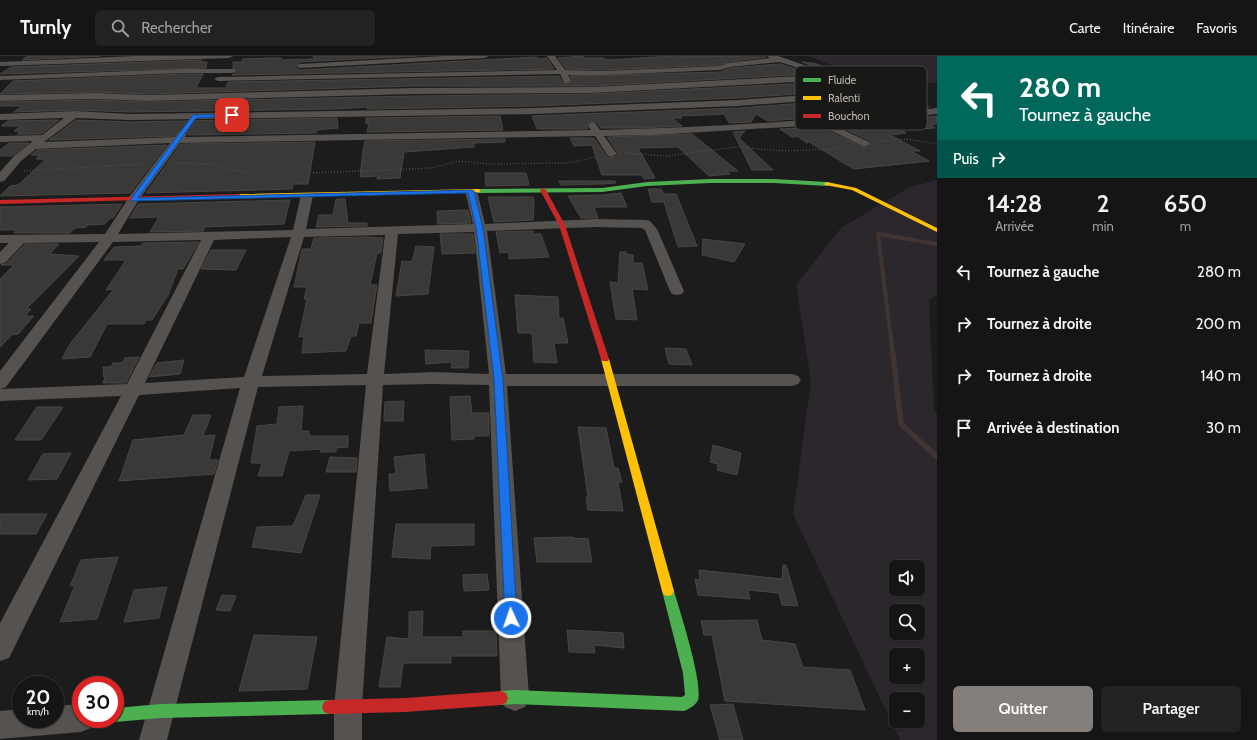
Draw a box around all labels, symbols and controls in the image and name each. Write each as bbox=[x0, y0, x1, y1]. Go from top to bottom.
search box bbox=[95, 10, 375, 46]
text: Turnly bbox=[20, 16, 71, 39]
icon: search bbox=[109, 17, 131, 39]
text: Rechercher bbox=[141, 19, 212, 37]
text: Carte bbox=[1069, 19, 1101, 37]
text: Itinéraire bbox=[1123, 19, 1174, 37]
text: Favoris bbox=[1196, 19, 1237, 37]
legend bbox=[795, 66, 927, 130]
text: 280 m bbox=[1019, 70, 1101, 104]
icon: left bbox=[953, 72, 1005, 124]
text: Fluide bbox=[828, 73, 857, 87]
text: Ralenti bbox=[828, 91, 860, 105]
pin bbox=[215, 98, 249, 132]
icon: arrive bbox=[221, 104, 243, 126]
text: Tournez à gauche bbox=[1019, 104, 1151, 126]
text: Bouchon bbox=[828, 109, 870, 123]
icon: right bbox=[987, 148, 1009, 170]
text: Puis bbox=[953, 150, 979, 168]
text: 14:28 bbox=[987, 189, 1042, 218]
text: 2 bbox=[1097, 189, 1109, 218]
text: 650 bbox=[1164, 189, 1207, 218]
text: Arrivée bbox=[995, 218, 1034, 234]
text: min bbox=[1092, 218, 1114, 234]
text: m bbox=[1180, 218, 1191, 234]
icon: left bbox=[953, 261, 975, 283]
text: Tournez à gauche bbox=[987, 263, 1099, 281]
text: 280 m bbox=[1197, 263, 1241, 281]
icon: right bbox=[953, 313, 975, 335]
text: Tournez à droite bbox=[987, 315, 1092, 333]
text: 200 m bbox=[1196, 315, 1241, 333]
icon: right bbox=[953, 365, 975, 387]
text: Tournez à droite bbox=[987, 367, 1092, 385]
text: 140 m bbox=[1200, 367, 1241, 385]
icon: arrive bbox=[953, 417, 975, 439]
text: Arrivée à destination bbox=[987, 419, 1119, 437]
text: 30 m bbox=[1206, 419, 1241, 437]
map controls bbox=[889, 560, 925, 728]
button: sound bbox=[889, 560, 925, 596]
position arrow bbox=[490, 597, 532, 639]
button: search bbox=[889, 604, 925, 640]
button: + bbox=[889, 648, 925, 684]
speed limit sign: 30 bbox=[72, 676, 124, 728]
text: 20 bbox=[26, 685, 50, 709]
button: Quitter bbox=[953, 686, 1093, 732]
button: Partager bbox=[1101, 686, 1241, 732]
button: − bbox=[889, 692, 925, 728]
text: km/h bbox=[27, 705, 49, 718]

